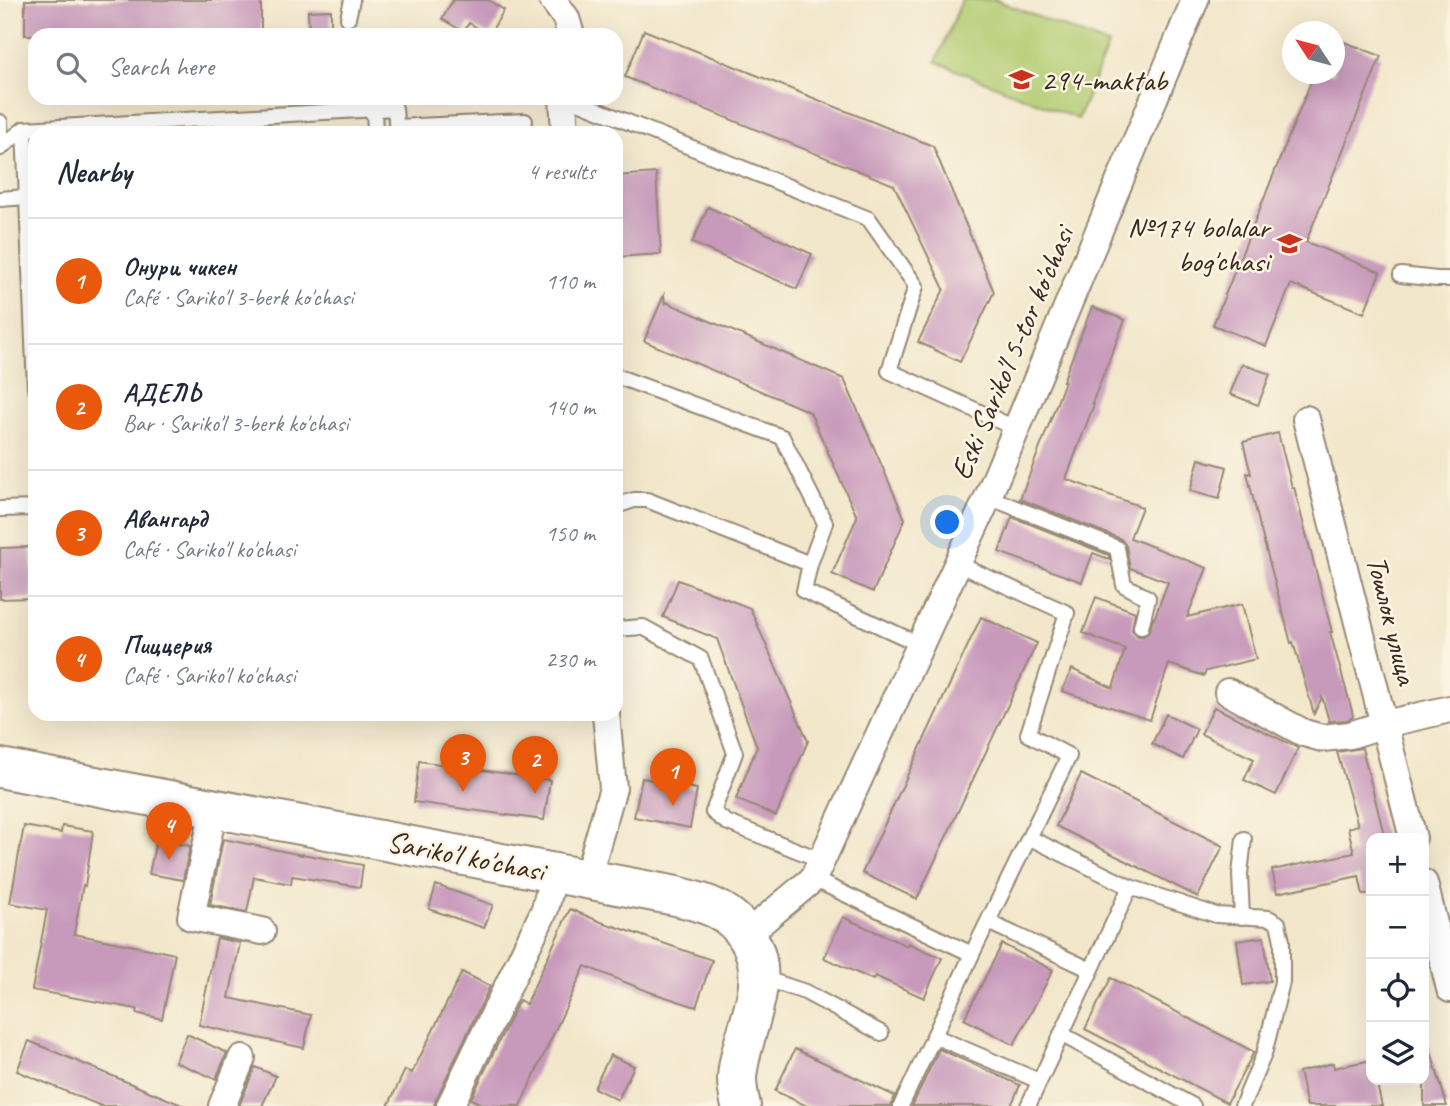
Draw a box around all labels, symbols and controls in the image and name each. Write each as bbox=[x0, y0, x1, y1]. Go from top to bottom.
north arrow bbox=[1282, 21, 1345, 84]
search box bbox=[28, 28, 623, 105]
icon: search bbox=[52, 48, 90, 86]
text: Search here bbox=[108, 50, 214, 83]
place label: 294-maktab bbox=[1041, 61, 1169, 99]
school or university icon: 294-maktab bbox=[1007, 66, 1035, 94]
text: Nearby bbox=[56, 153, 132, 191]
text: 4 results bbox=[528, 157, 595, 186]
place label: №174 bolalar bog'chasi bbox=[1128, 208, 1272, 280]
street label: Eski Sariko'l 5-tor ko'chasi bbox=[942, 218, 1084, 485]
school or university icon: №174 bolalar bog'chasi bbox=[1275, 230, 1303, 258]
text: Онури чикен bbox=[123, 250, 236, 283]
text: 1 bbox=[74, 267, 84, 296]
text: 110 m bbox=[546, 267, 595, 296]
text: Café · Sariko'l 3-berk ko'chasi bbox=[123, 283, 353, 312]
text: АДЕЛЬ bbox=[123, 376, 201, 409]
text: 2 bbox=[74, 393, 84, 422]
text: 140 m bbox=[546, 393, 595, 422]
text: Bar · Sariko'l 3-berk ko'chasi bbox=[123, 409, 349, 438]
text: Авангард bbox=[123, 502, 207, 535]
your location bbox=[930, 505, 964, 539]
text: 3 bbox=[74, 519, 84, 548]
text: 150 m bbox=[546, 519, 595, 548]
text: Café · Sariko'l ko'chasi bbox=[123, 535, 296, 564]
street label: Тошлок улица bbox=[1358, 552, 1427, 690]
text: Пиццерия bbox=[123, 628, 211, 661]
text: 4 bbox=[74, 645, 84, 674]
text: 230 m bbox=[546, 645, 595, 674]
text: Café · Sariko'l ko'chasi bbox=[123, 661, 296, 690]
pin: 3 bbox=[440, 734, 486, 792]
pin: 2 bbox=[512, 736, 558, 794]
pin: 1 bbox=[650, 748, 696, 806]
pin: 4 bbox=[146, 802, 192, 860]
street label: Sariko'l ko'chasi bbox=[384, 822, 551, 891]
map controls bbox=[1366, 833, 1429, 1085]
button: + bbox=[1366, 833, 1429, 896]
button: − bbox=[1366, 896, 1429, 959]
button: locate bbox=[1366, 959, 1429, 1022]
button: layers bbox=[1366, 1022, 1429, 1085]

